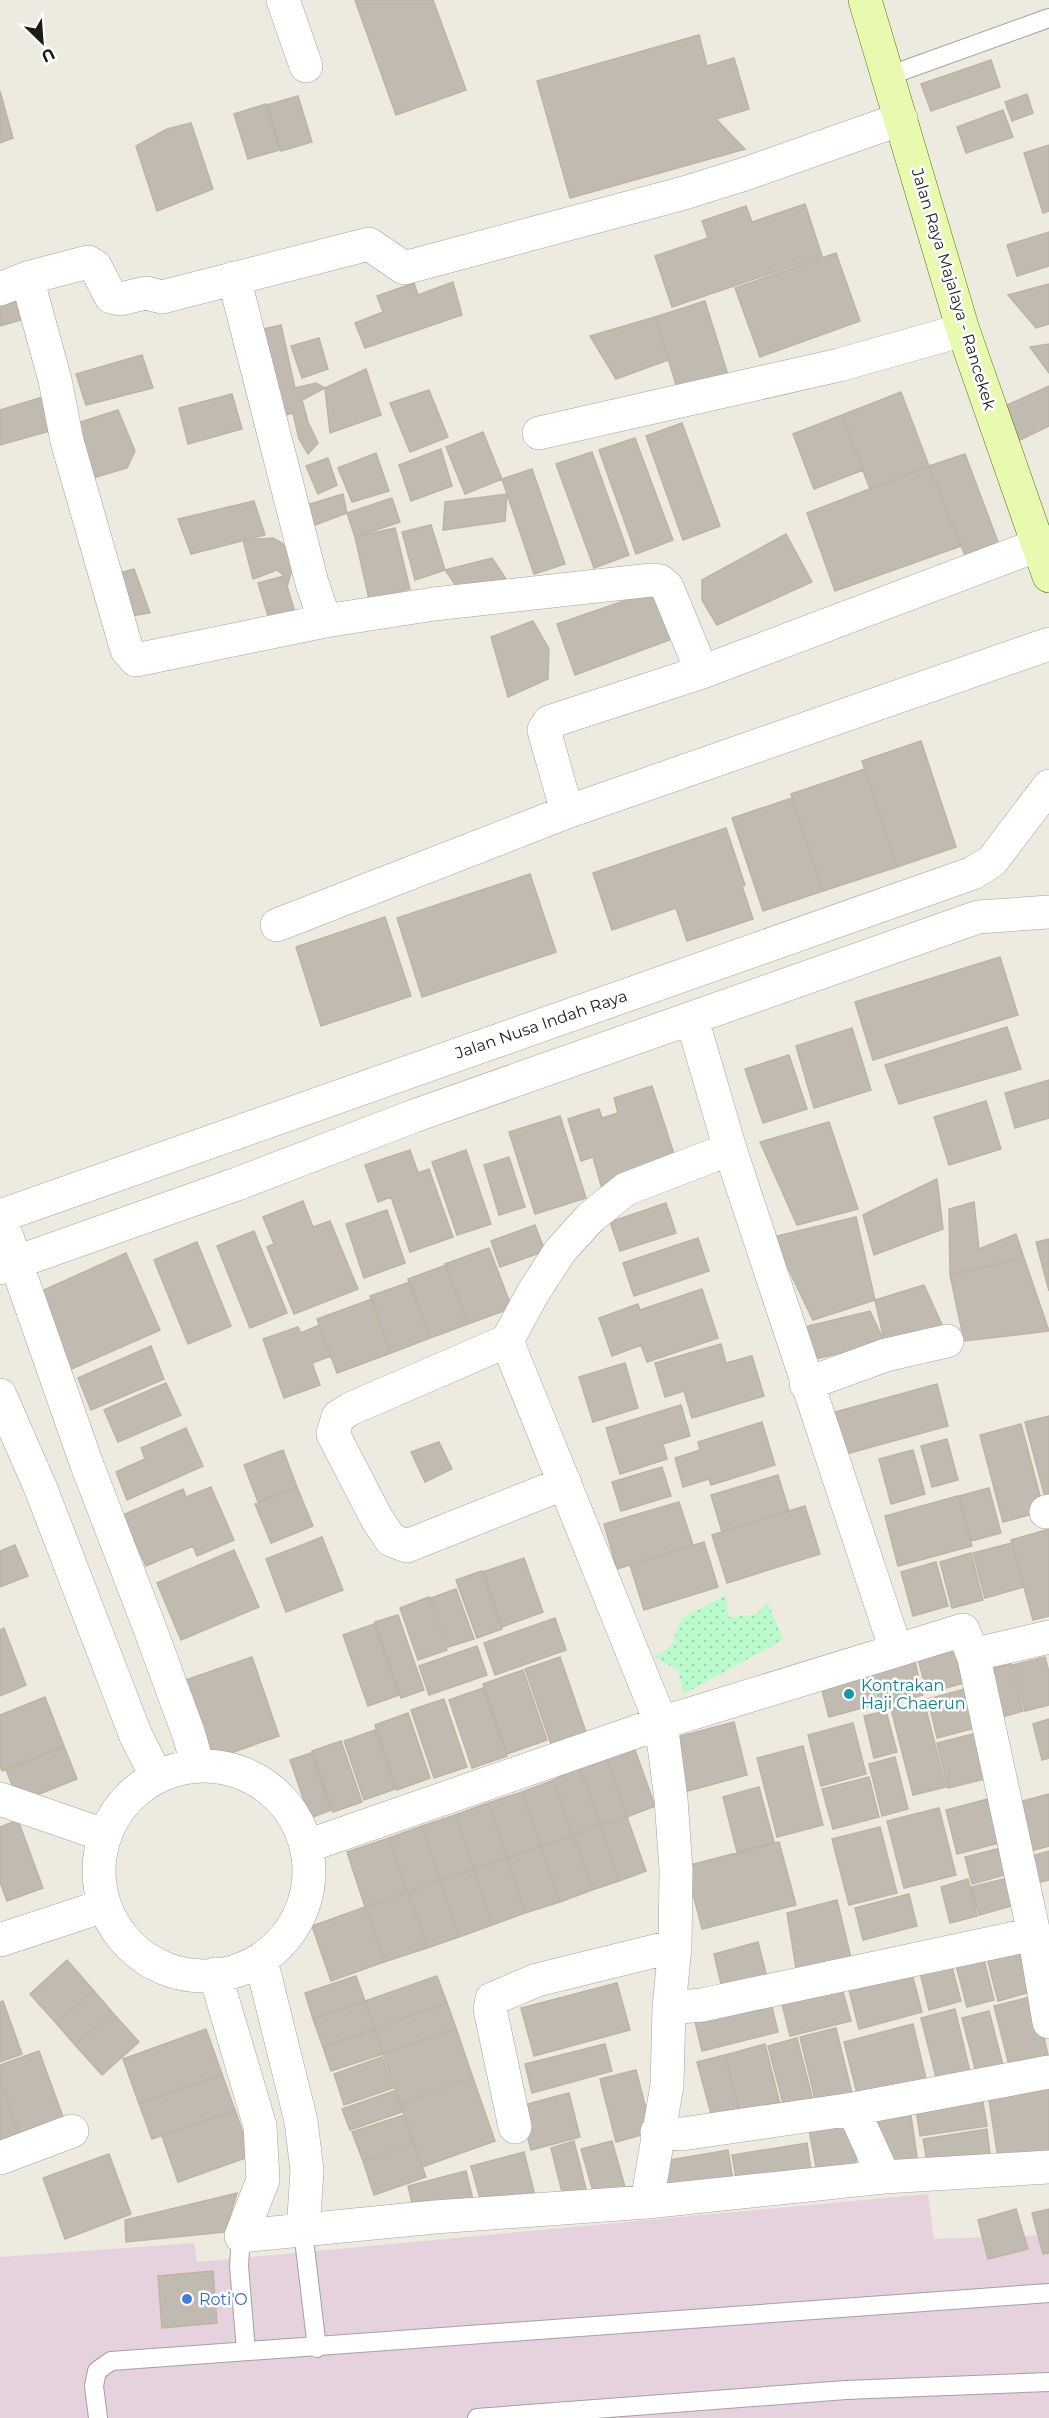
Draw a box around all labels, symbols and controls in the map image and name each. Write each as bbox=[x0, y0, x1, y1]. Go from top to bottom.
north arrow bbox=[12, 12, 72, 72]
text: U bbox=[38, 44, 58, 66]
street label: Jalan Raya Majalaya - Rancekek bbox=[907, 165, 1000, 413]
street label: Jalan Nusa Indah Raya bbox=[452, 986, 630, 1063]
place label: Kontrakan Haji Chaerun bbox=[861, 1676, 966, 1713]
marker: Kontrakan Haji Chaerun bbox=[842, 1687, 856, 1701]
place label: Roti'O bbox=[199, 2290, 248, 2309]
marker: Roti'O bbox=[180, 2292, 194, 2306]

